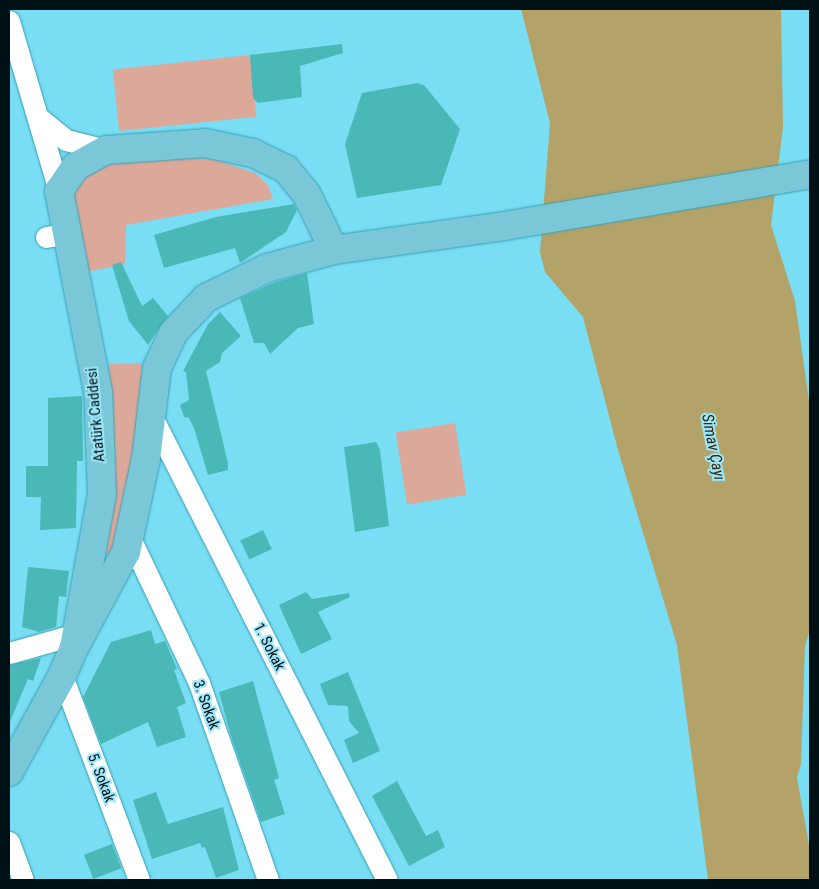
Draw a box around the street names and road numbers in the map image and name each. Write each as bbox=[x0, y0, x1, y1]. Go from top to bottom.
street label: Atatürk Caddesi bbox=[83, 367, 109, 463]
street label: 1. Sokak bbox=[249, 620, 289, 674]
street label: 3. Sokak bbox=[189, 678, 223, 732]
street label: 5. Sokak bbox=[83, 751, 119, 805]

